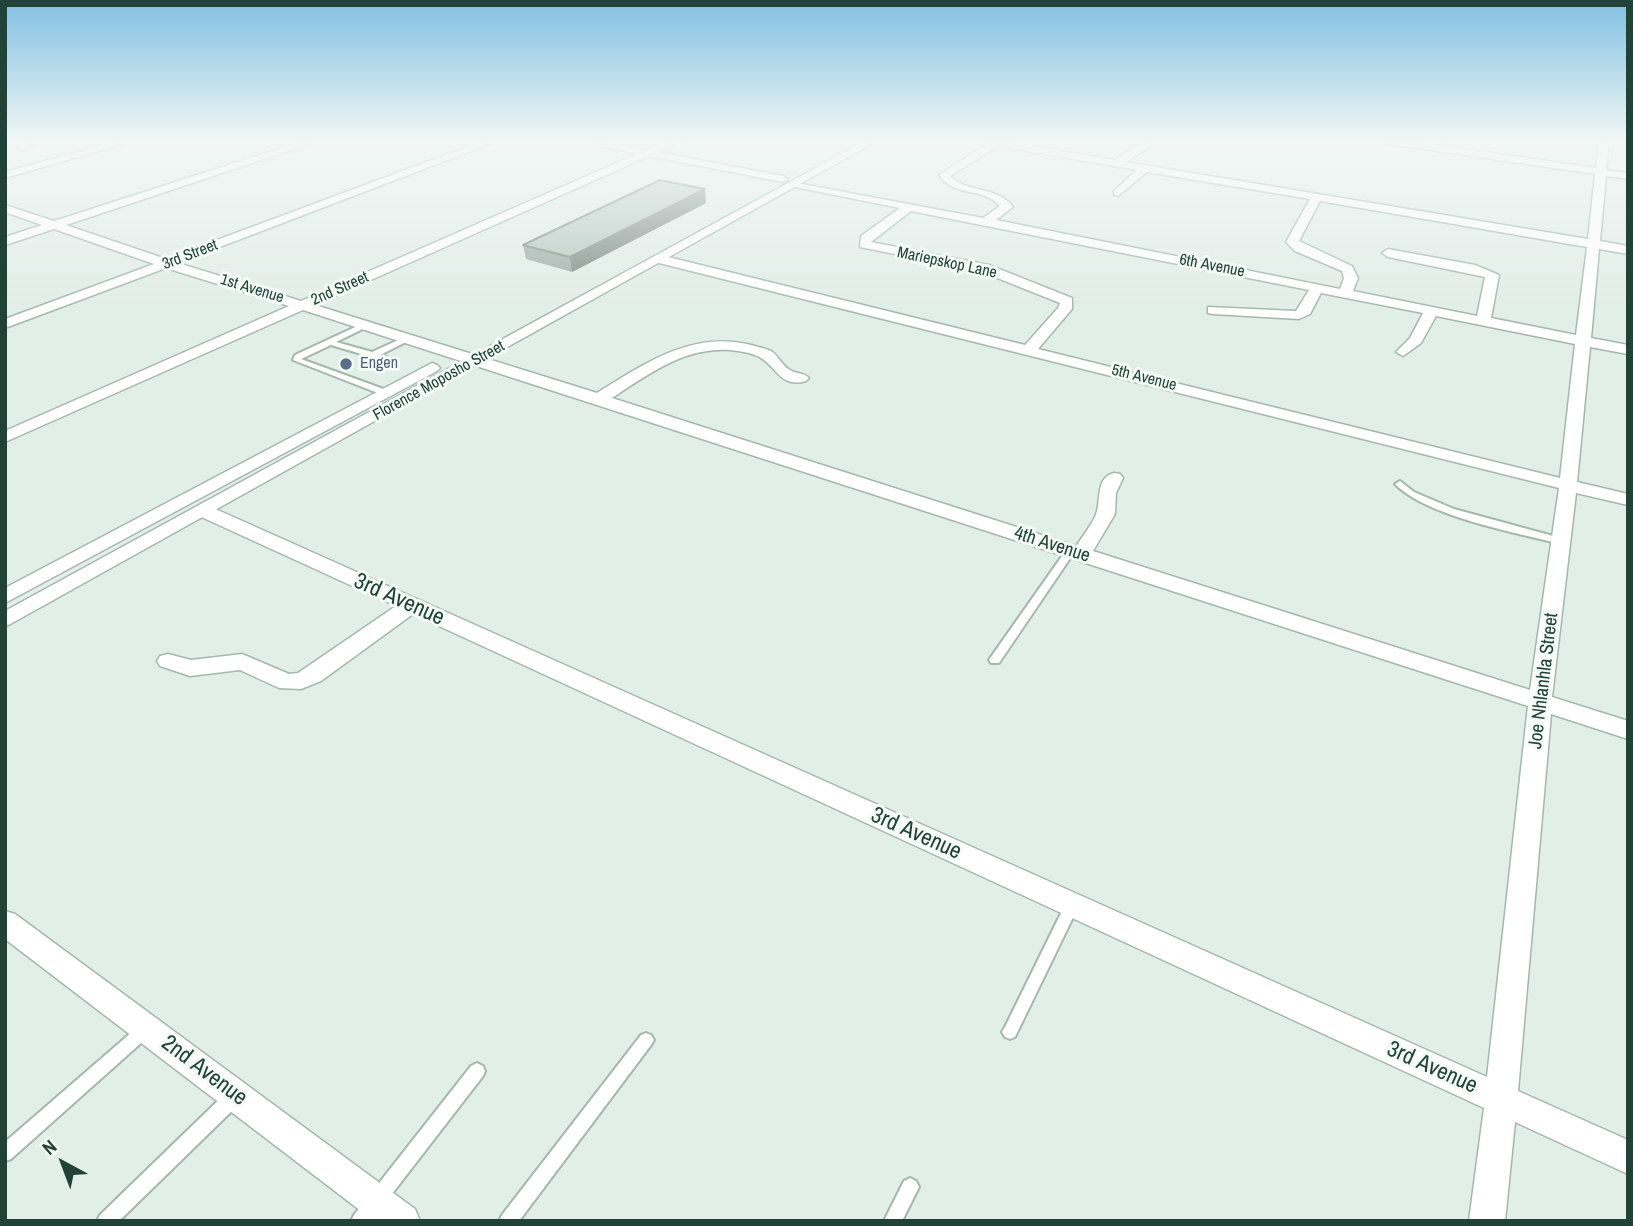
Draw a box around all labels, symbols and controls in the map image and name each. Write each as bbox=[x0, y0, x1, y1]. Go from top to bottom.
street label: 3rd Street bbox=[160, 236, 220, 274]
street label: Mariepskop Lane bbox=[895, 243, 999, 283]
street label: 6th Avenue bbox=[1178, 250, 1246, 282]
street label: 2nd Street bbox=[308, 268, 372, 310]
street label: 1st Avenue bbox=[218, 270, 286, 308]
street label: Florence Moposho Street bbox=[370, 337, 508, 425]
place label: Engen bbox=[360, 354, 398, 374]
marker: Engen bbox=[338, 356, 354, 372]
street label: 5th Avenue bbox=[1110, 361, 1178, 395]
street label: 4th Avenue bbox=[1011, 522, 1093, 568]
street label: 3rd Avenue bbox=[349, 568, 449, 632]
street label: Joe Nhlanhla Street bbox=[1524, 612, 1564, 750]
street label: 3rd Avenue bbox=[866, 802, 966, 866]
street label: 2nd Avenue bbox=[156, 1030, 252, 1112]
street label: 3rd Avenue bbox=[1382, 1036, 1482, 1100]
north arrow bbox=[28, 1128, 98, 1198]
text: N bbox=[36, 1134, 62, 1161]

